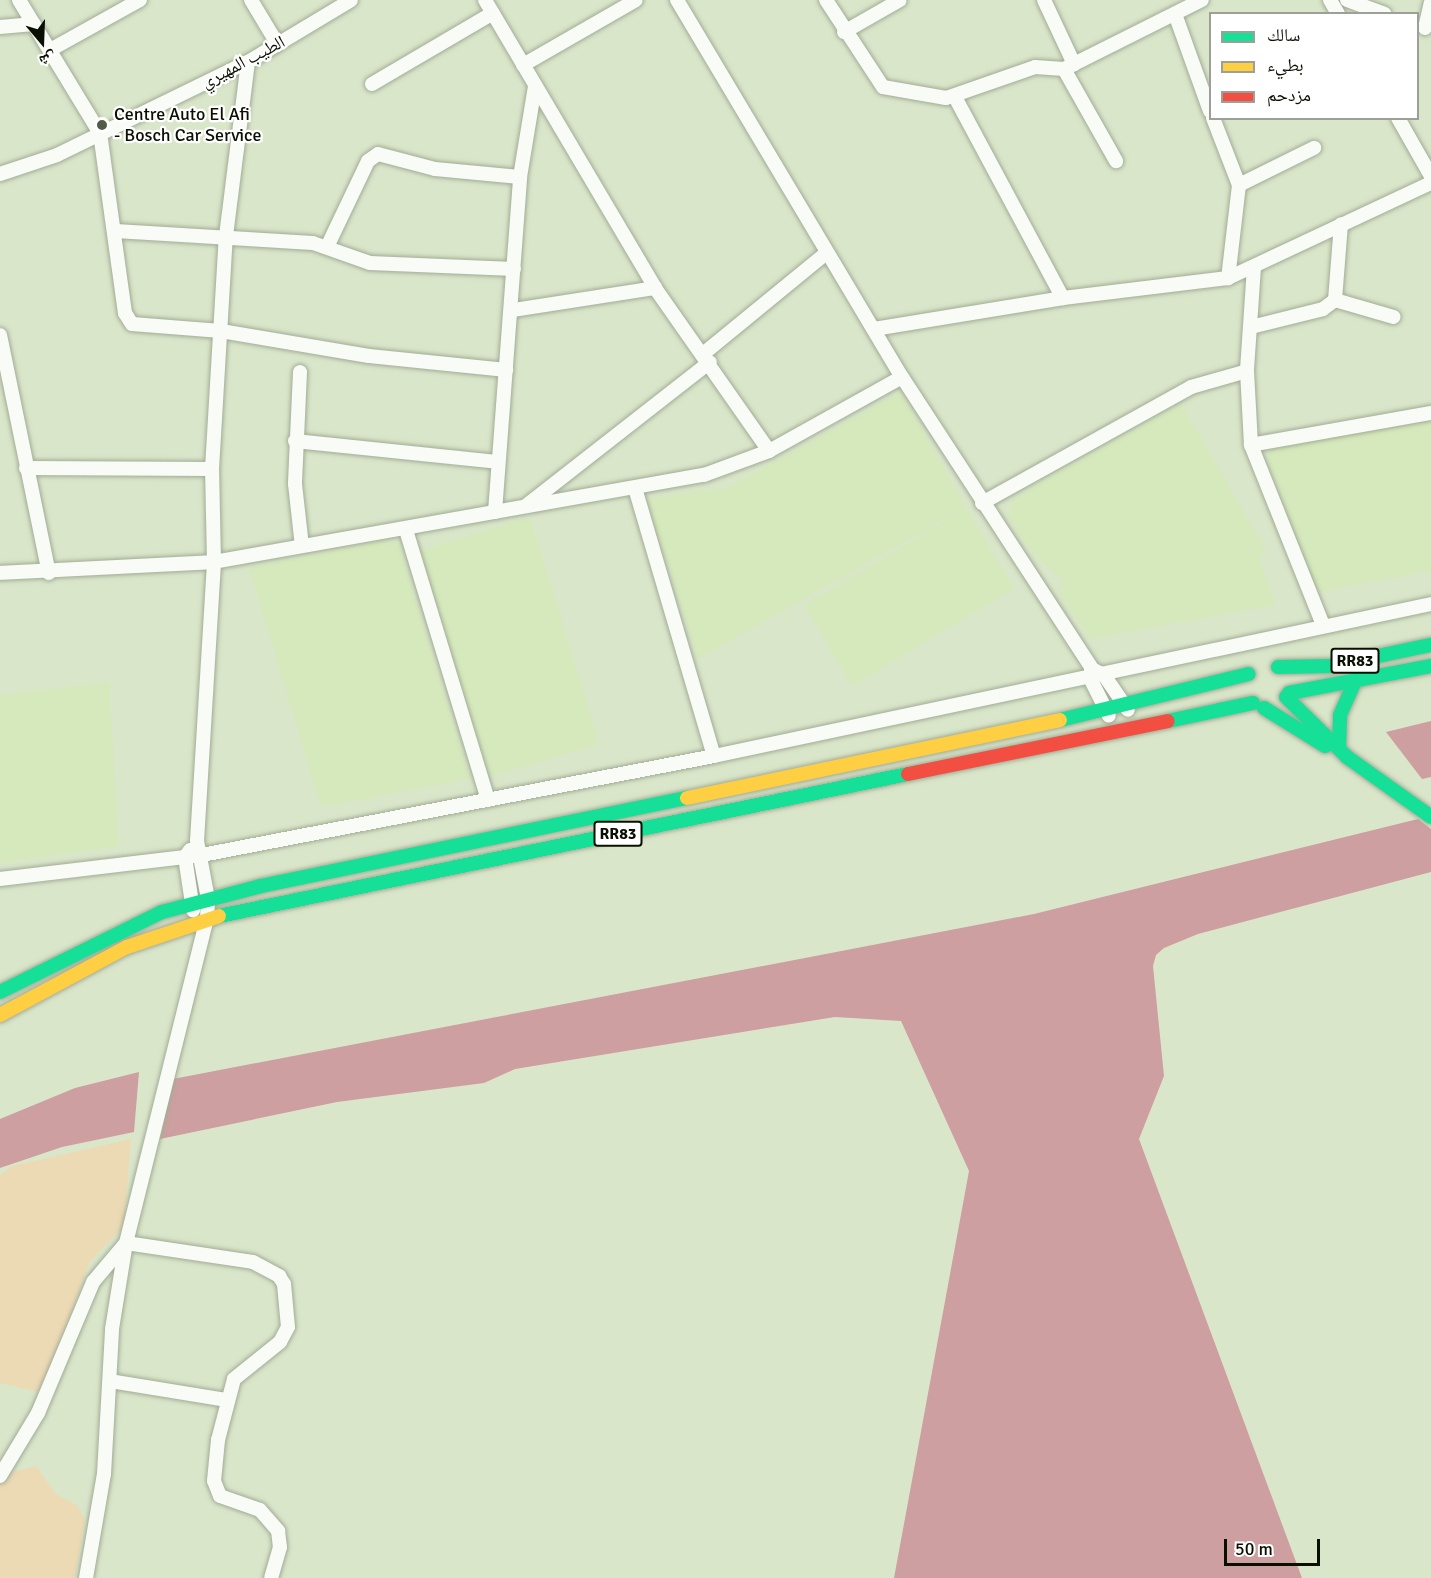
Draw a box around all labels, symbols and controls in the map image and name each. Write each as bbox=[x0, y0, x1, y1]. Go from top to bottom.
north arrow bbox=[12, 12, 72, 72]
legend bbox=[1209, 12, 1419, 120]
text: سالك bbox=[1267, 24, 1300, 46]
street label: الطيب المهيري bbox=[197, 31, 289, 93]
text: ش bbox=[37, 47, 59, 71]
text: بطيء bbox=[1267, 54, 1304, 76]
text: مزدحم bbox=[1267, 84, 1311, 106]
place label: Centre Auto El Afi - Bosch Car Service bbox=[114, 104, 261, 146]
marker: Centre Auto El Afi - Bosch Car Service bbox=[95, 118, 109, 132]
road number: RR83 bbox=[1330, 648, 1380, 674]
road number: RR83 bbox=[592, 821, 644, 847]
scale bar bbox=[1227, 1527, 1323, 1565]
text: 50 m bbox=[1235, 1538, 1273, 1560]

